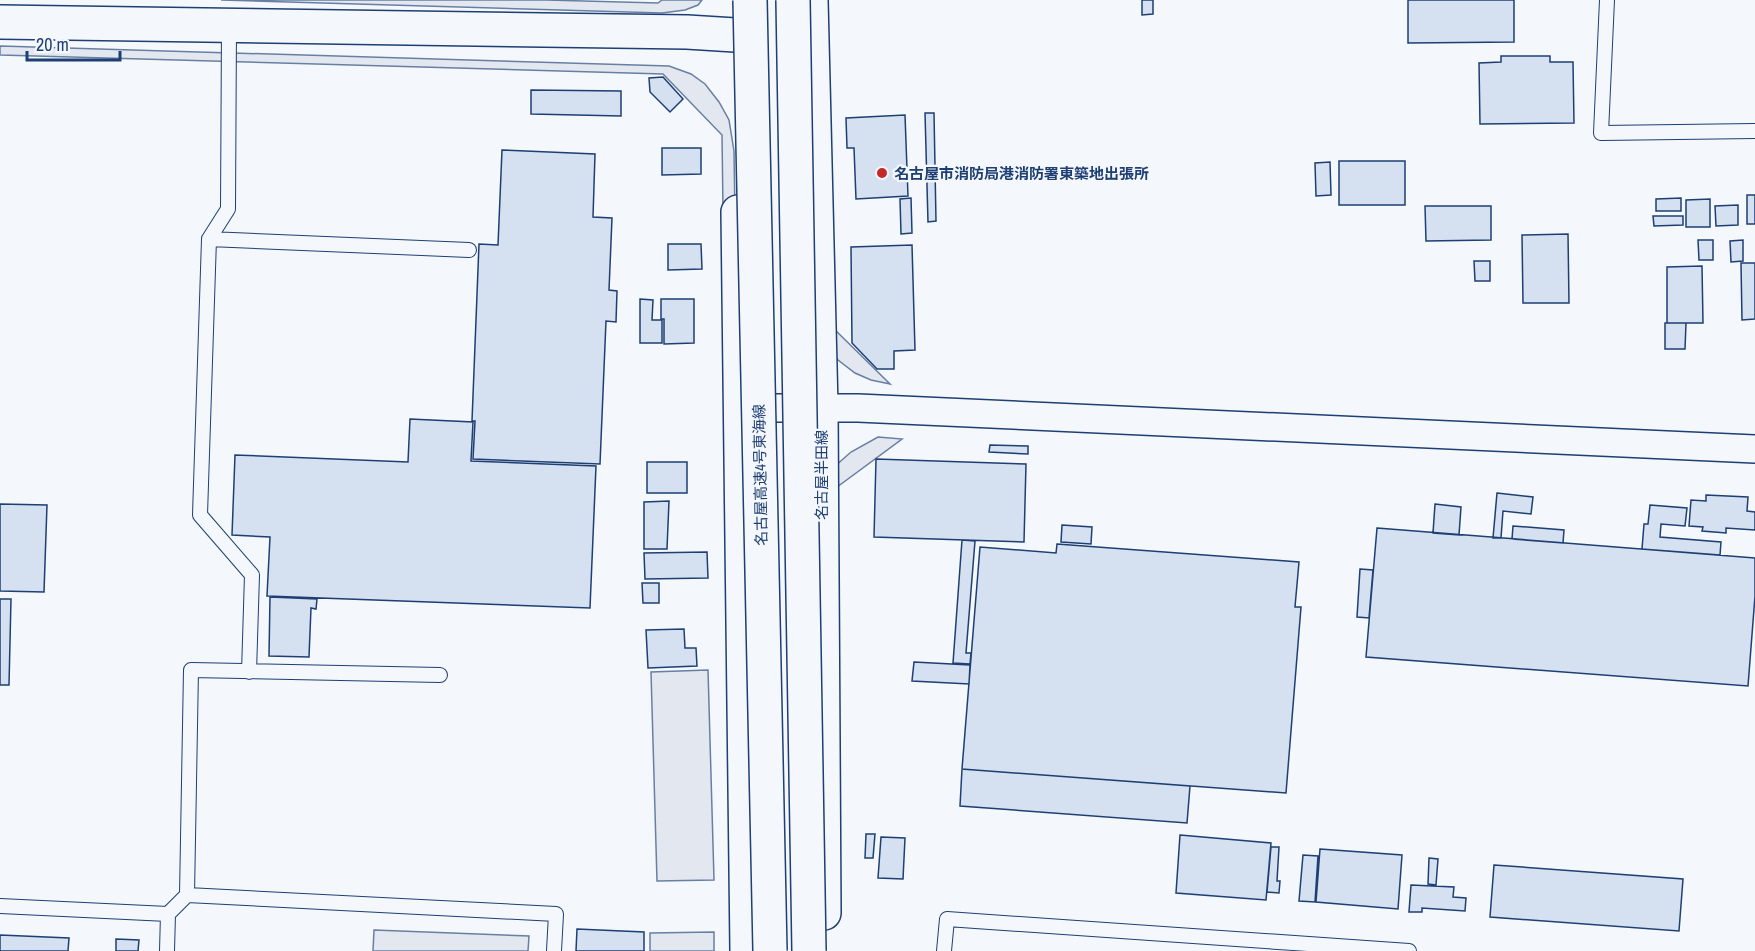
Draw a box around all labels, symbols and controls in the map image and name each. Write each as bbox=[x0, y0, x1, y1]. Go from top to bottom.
scale bar bbox=[27, 24, 120, 62]
text: 20 m bbox=[36, 32, 69, 57]
place label: 名古屋市消防局港消防署東築地出張所 bbox=[894, 163, 1149, 184]
marker: 名古屋市消防局港消防署東築地出張所 bbox=[875, 166, 889, 180]
street label: 名古屋高速4号東海線 bbox=[748, 404, 772, 546]
street label: 名古屋半田線 bbox=[811, 430, 832, 520]

